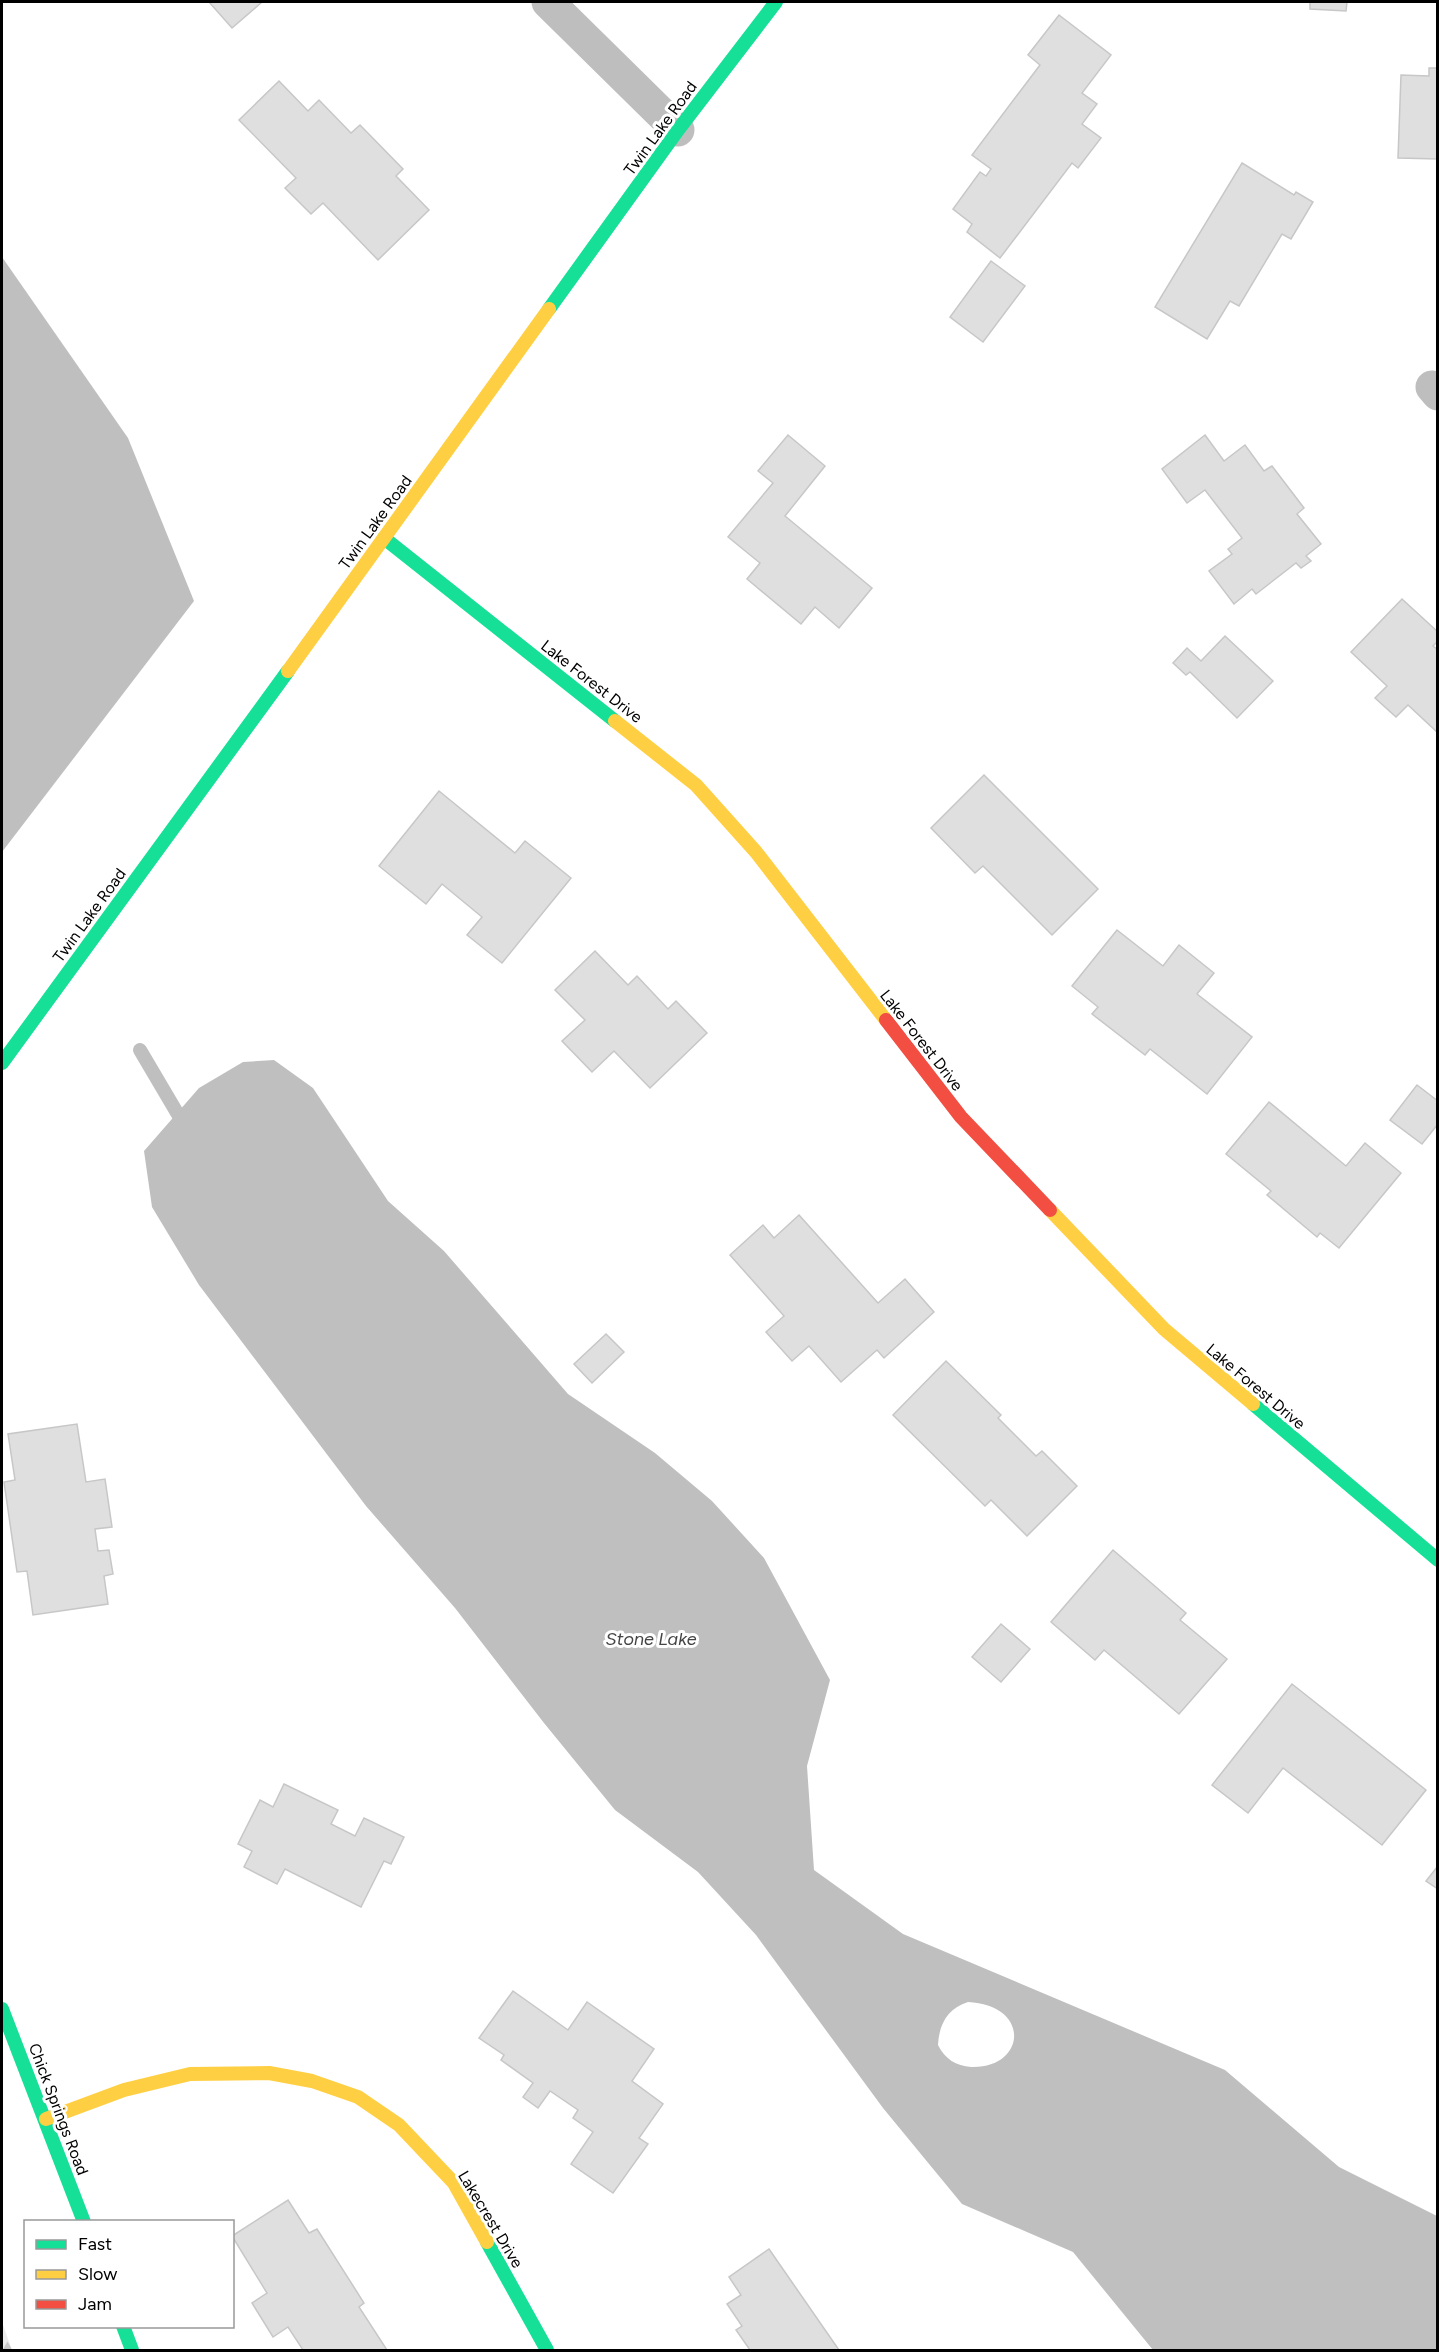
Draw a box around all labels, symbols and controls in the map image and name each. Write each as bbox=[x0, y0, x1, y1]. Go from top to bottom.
street label: Twin Lake Road bbox=[620, 78, 701, 179]
street label: Twin Lake Road bbox=[335, 472, 416, 573]
street label: Lake Forest Drive bbox=[537, 636, 646, 727]
street label: Twin Lake Road bbox=[49, 865, 130, 966]
street label: Lake Forest Drive bbox=[876, 986, 967, 1095]
street label: Lake Forest Drive bbox=[1202, 1339, 1309, 1433]
water label: Stone Lake bbox=[605, 1628, 697, 1650]
street label: Chick Springs Road bbox=[25, 2041, 92, 2178]
street label: Lakecrest Drive bbox=[454, 2167, 527, 2272]
legend bbox=[24, 2220, 234, 2328]
text: Fast bbox=[78, 2233, 112, 2255]
text: Slow bbox=[78, 2263, 117, 2285]
text: Jam bbox=[78, 2293, 112, 2315]

